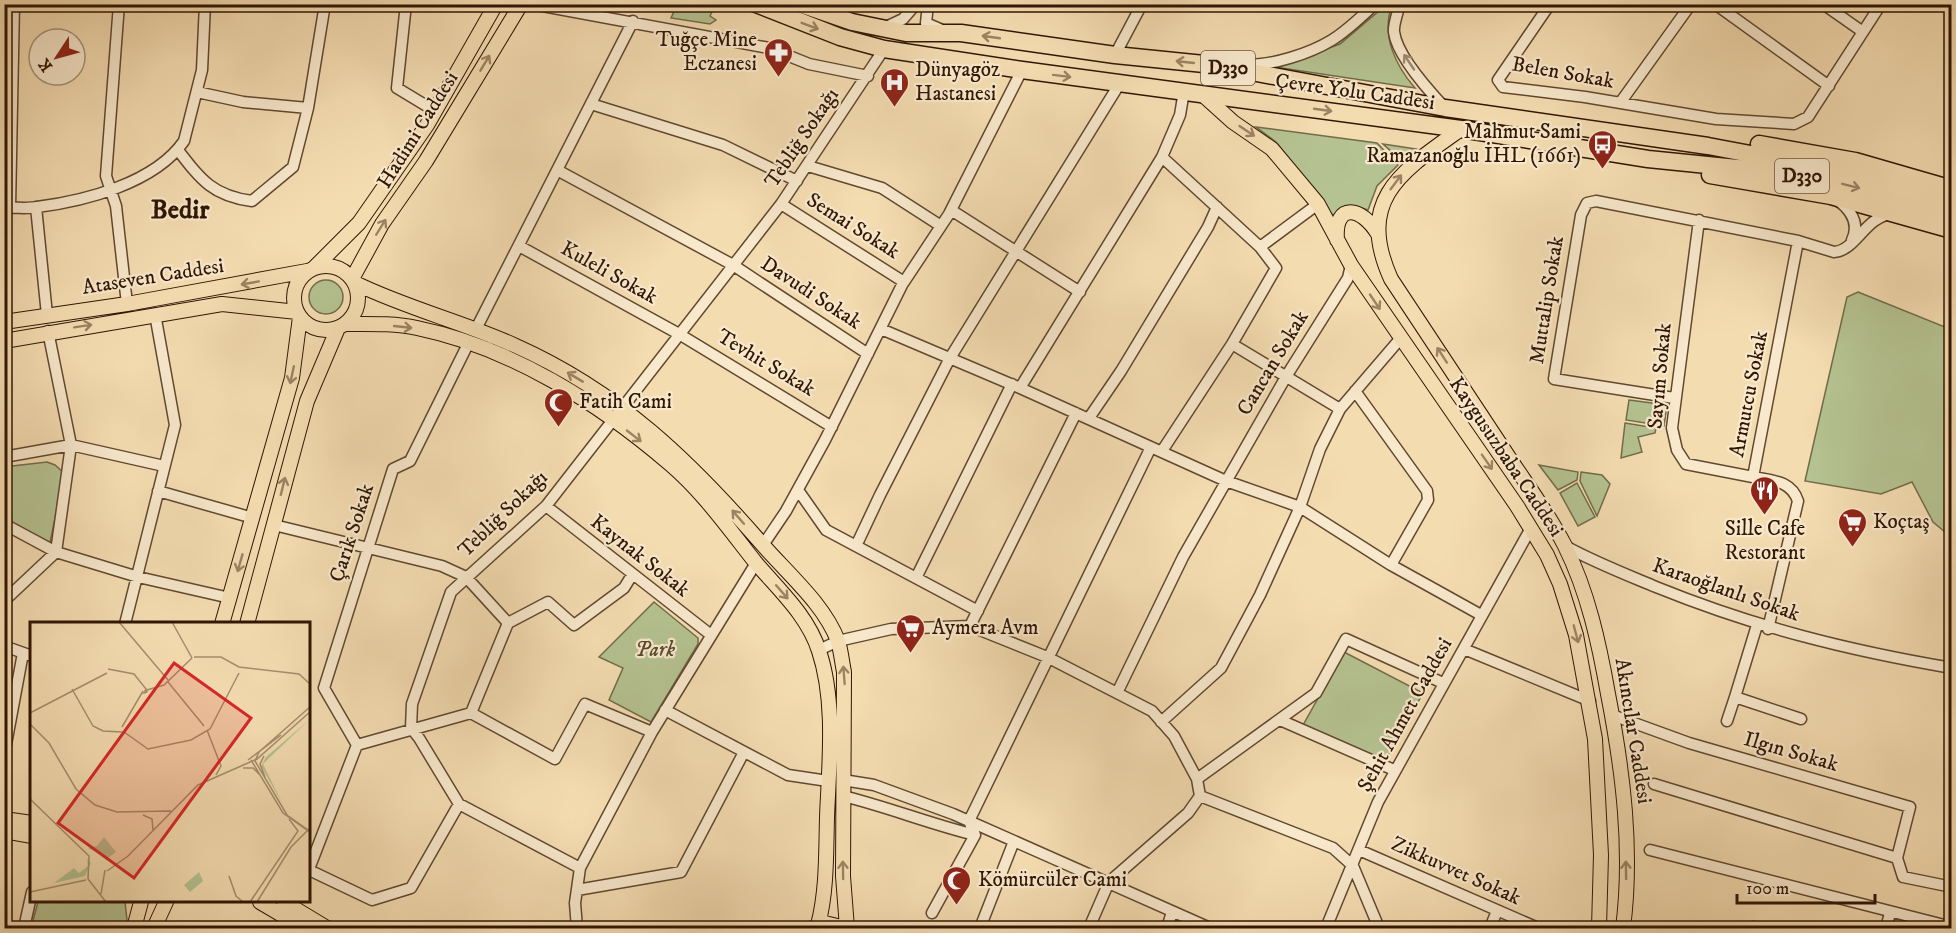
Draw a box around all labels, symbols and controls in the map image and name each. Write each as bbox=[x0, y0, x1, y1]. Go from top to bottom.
one-way arrow bbox=[800, 21, 819, 32]
north arrow bbox=[27, 27, 87, 87]
place label: Tuğçe Mine Eczanesi bbox=[656, 27, 757, 77]
one-way arrow bbox=[982, 32, 1002, 43]
pharmacy icon: Tuğçe Mine Eczanesi bbox=[762, 36, 794, 78]
road number: D330 bbox=[1201, 51, 1255, 85]
street label: Belen Sokak bbox=[1510, 51, 1617, 95]
text: K bbox=[34, 54, 57, 76]
one-way arrow bbox=[480, 55, 492, 72]
one-way arrow bbox=[1403, 55, 1415, 71]
place label: Dünyagöz Hastanesi bbox=[915, 57, 1000, 107]
one-way arrow bbox=[1175, 57, 1195, 68]
hospital icon: Dünyagöz Hastanesi bbox=[878, 66, 910, 108]
street label: Hadimi Caddesi bbox=[372, 67, 464, 193]
street label: Çevre Yolu Caddesi bbox=[1274, 68, 1436, 116]
one-way arrow bbox=[1052, 70, 1072, 81]
street label: Tebliğ Sokağı bbox=[759, 83, 845, 193]
one-way arrow bbox=[1312, 105, 1332, 116]
place label: Mahmut Sami Ramazanoğlu İHL (1661) bbox=[1366, 119, 1581, 169]
one-way arrow bbox=[1239, 125, 1255, 137]
bus stop icon: Mahmut Sami Ramazanoğlu İHL (1661) bbox=[1586, 128, 1618, 170]
road number: D330 bbox=[1775, 159, 1829, 193]
one-way arrow bbox=[1390, 175, 1402, 191]
one-way arrow bbox=[1842, 181, 1861, 193]
street label: Semai Sokak bbox=[801, 187, 905, 265]
district label: Bedir bbox=[151, 193, 210, 227]
one-way arrow bbox=[374, 219, 387, 236]
street label: Muttalip Sokak bbox=[1524, 234, 1570, 366]
street label: Kuleli Sokak bbox=[556, 236, 662, 311]
street label: Davudi Sokak bbox=[756, 251, 867, 336]
street label: Ataseven Caddesi bbox=[80, 253, 226, 301]
one-way arrow bbox=[240, 278, 260, 289]
one-way arrow bbox=[1370, 293, 1382, 310]
street label: Cancan Sokak bbox=[1231, 305, 1315, 420]
one-way arrow bbox=[72, 320, 92, 331]
one-way arrow bbox=[393, 321, 413, 332]
street label: Sayım Sokak bbox=[1642, 321, 1678, 430]
street label: Tevhit Sokak bbox=[712, 324, 820, 403]
street label: Armutcu Sokak bbox=[1724, 328, 1774, 459]
one-way arrow bbox=[1435, 347, 1448, 364]
one-way arrow bbox=[286, 364, 297, 384]
one-way arrow bbox=[567, 371, 584, 383]
street label: Kaygusuzbaba Caddesi bbox=[1443, 372, 1569, 542]
mosque icon: Fatih Cami bbox=[542, 386, 574, 428]
place label: Fatih Cami bbox=[579, 389, 672, 415]
one-way arrow bbox=[626, 430, 642, 443]
one-way arrow bbox=[1481, 454, 1493, 470]
street label: Tebliğ Sokağı bbox=[453, 465, 553, 563]
restaurant icon: Sille Cafe Restorant bbox=[1749, 474, 1781, 516]
one-way arrow bbox=[278, 477, 290, 496]
street label: Çarık Sokak bbox=[324, 480, 380, 585]
supermarket icon: Koçtaş bbox=[1836, 506, 1868, 548]
street label: Kaynak Sokak bbox=[585, 509, 695, 603]
one-way arrow bbox=[731, 509, 745, 524]
place label: Koçtaş bbox=[1873, 509, 1929, 535]
place label: Sille Cafe Restorant bbox=[1725, 516, 1806, 566]
one-way arrow bbox=[234, 553, 245, 572]
street label: Karaoğlanlı Sokak bbox=[1649, 553, 1804, 628]
one-way arrow bbox=[775, 584, 789, 599]
supermarket icon: Aymera Avm bbox=[895, 612, 927, 654]
place label: Aymera Avm bbox=[932, 615, 1039, 641]
inset map bbox=[30, 622, 310, 903]
one-way arrow bbox=[1570, 624, 1582, 643]
street label: Şehit Ahmet Caddesi bbox=[1352, 633, 1458, 797]
park label: Park bbox=[635, 637, 675, 663]
street label: Akıncılar Caddesi bbox=[1609, 656, 1657, 806]
one-way arrow bbox=[838, 666, 849, 686]
street label: Ilgın Sokak bbox=[1741, 726, 1842, 778]
street label: Zikkuvvet Sokak bbox=[1387, 831, 1525, 911]
one-way arrow bbox=[837, 861, 849, 881]
one-way arrow bbox=[1621, 861, 1632, 881]
mosque icon: Kömürcüler Cami bbox=[941, 864, 973, 906]
place label: Kömürcüler Cami bbox=[978, 867, 1127, 893]
scale bar bbox=[1737, 867, 1875, 905]
text: 100 m bbox=[1746, 878, 1789, 900]

